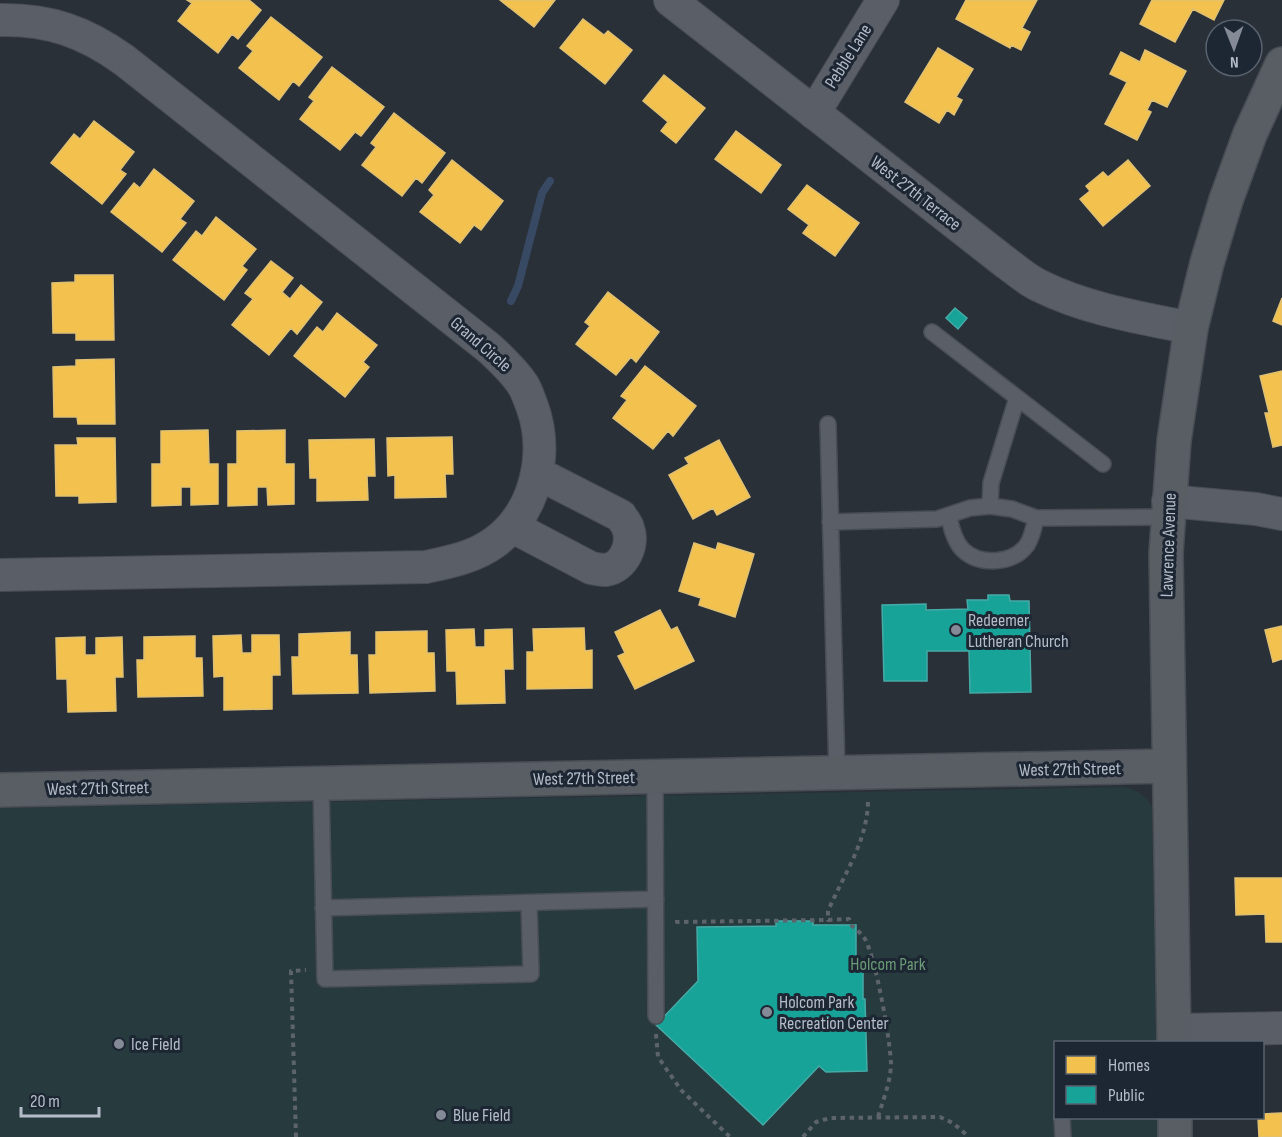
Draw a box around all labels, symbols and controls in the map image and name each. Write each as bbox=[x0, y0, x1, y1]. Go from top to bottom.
north arrow bbox=[1204, 18, 1264, 78]
street label: Pebble Lane bbox=[821, 20, 876, 92]
text: N bbox=[1230, 52, 1239, 71]
street label: West 27th Terrace bbox=[866, 152, 965, 235]
street label: Grand Circle bbox=[446, 312, 515, 376]
street label: Lawrence Avenue bbox=[1156, 492, 1181, 598]
place label: Redeemer Lutheran Church bbox=[968, 610, 1069, 652]
marker: Redeemer Lutheran Church bbox=[949, 623, 963, 637]
street label: West 27th Street bbox=[1019, 758, 1122, 781]
street label: West 27th Street bbox=[533, 767, 636, 790]
street label: West 27th Street bbox=[47, 777, 150, 800]
park label: Holcom Park bbox=[850, 954, 926, 975]
place label: Holcom Park Recreation Center bbox=[779, 992, 889, 1034]
marker: Holcom Park Recreation Center bbox=[760, 1005, 774, 1019]
place label: Ice Field bbox=[131, 1034, 180, 1055]
marker: Ice Field bbox=[112, 1037, 126, 1051]
legend bbox=[1054, 1041, 1264, 1119]
text: Homes bbox=[1108, 1055, 1150, 1076]
scale bar bbox=[21, 1080, 99, 1118]
text: Public bbox=[1108, 1085, 1145, 1106]
text: 20 m bbox=[30, 1091, 60, 1112]
place label: Blue Field bbox=[453, 1105, 511, 1126]
marker: Blue Field bbox=[434, 1108, 448, 1122]

